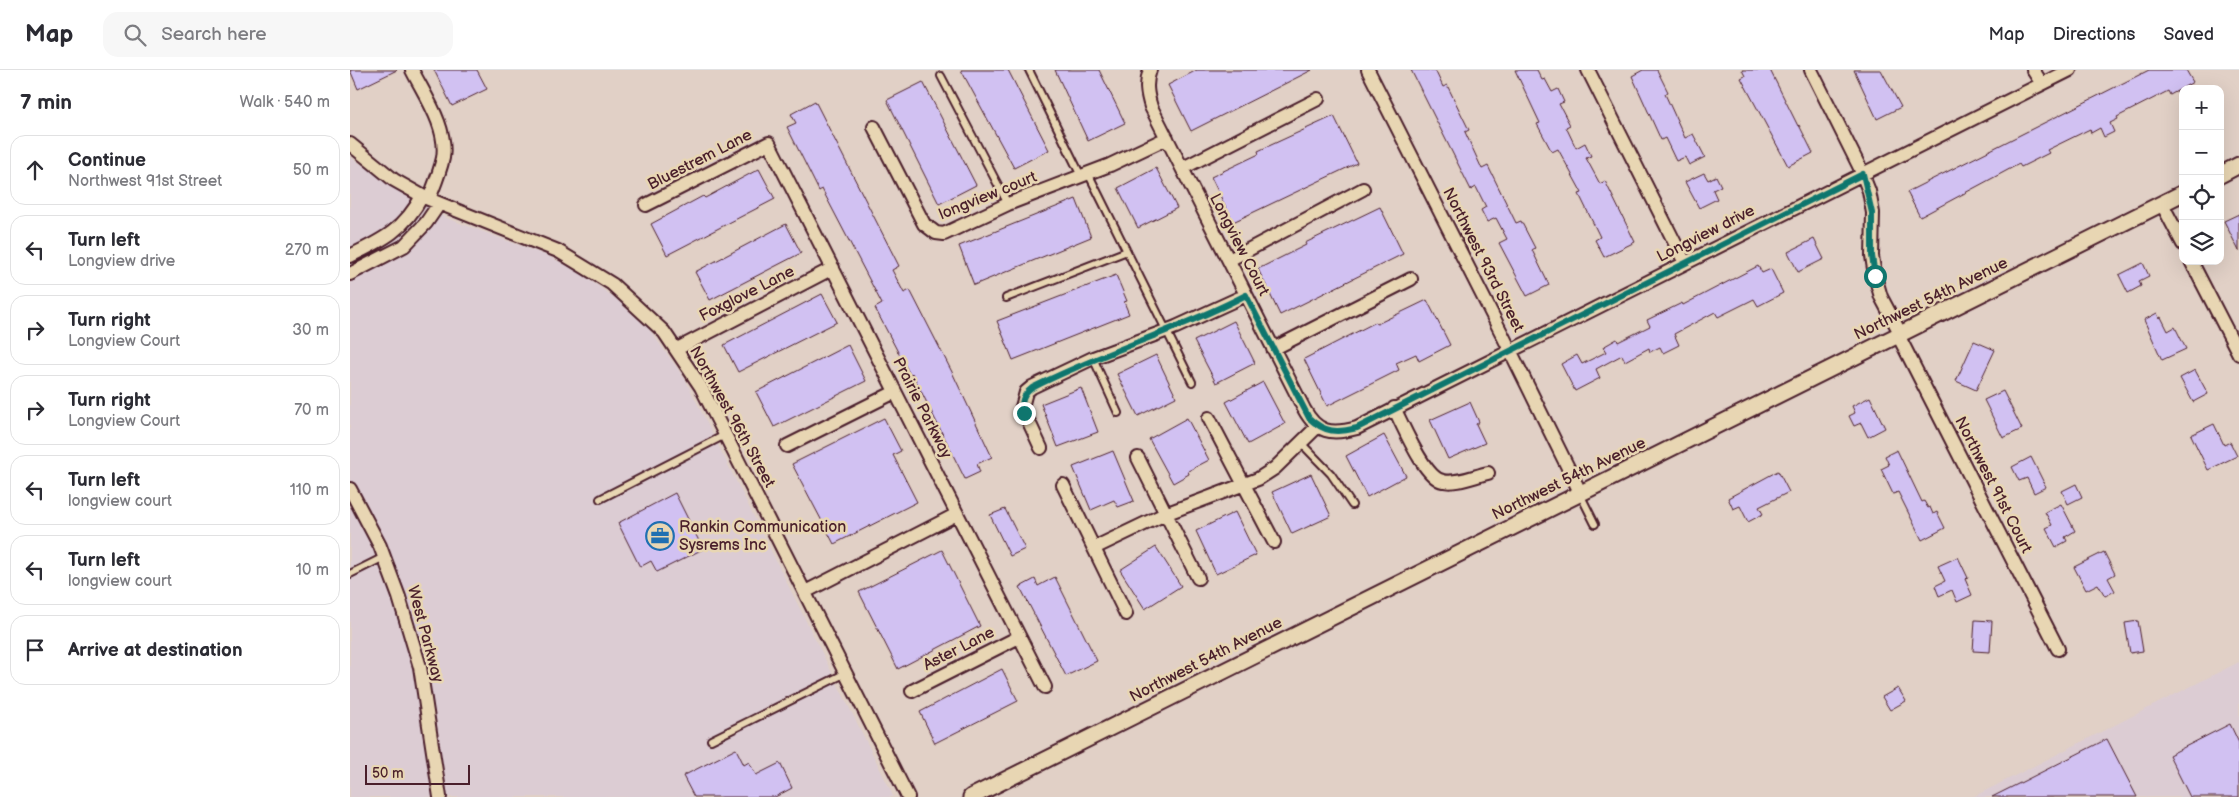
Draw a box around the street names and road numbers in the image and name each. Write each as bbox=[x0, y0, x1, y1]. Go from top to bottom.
street label: Bluestrem Lane bbox=[645, 125, 756, 194]
street label: longview court bbox=[936, 168, 1040, 224]
street label: Northwest 93rd Street bbox=[1438, 185, 1528, 335]
street label: Longview Court bbox=[1205, 191, 1273, 299]
street label: Longview drive bbox=[1654, 201, 1759, 267]
street label: Northwest 54th Avenue bbox=[1851, 253, 2011, 345]
street label: Foxglove Lane bbox=[696, 262, 798, 326]
street label: Northwest 96th Street bbox=[685, 343, 779, 491]
street label: Prairie Parkway bbox=[888, 354, 956, 462]
street label: Northwest 91st Court bbox=[1950, 414, 2036, 557]
street label: Northwest 54th Avenue bbox=[1489, 433, 1649, 525]
street label: West Parkway bbox=[403, 584, 447, 685]
street label: Northwest 54th Avenue bbox=[1127, 613, 1286, 707]
street label: Aster Lane bbox=[920, 623, 998, 675]

